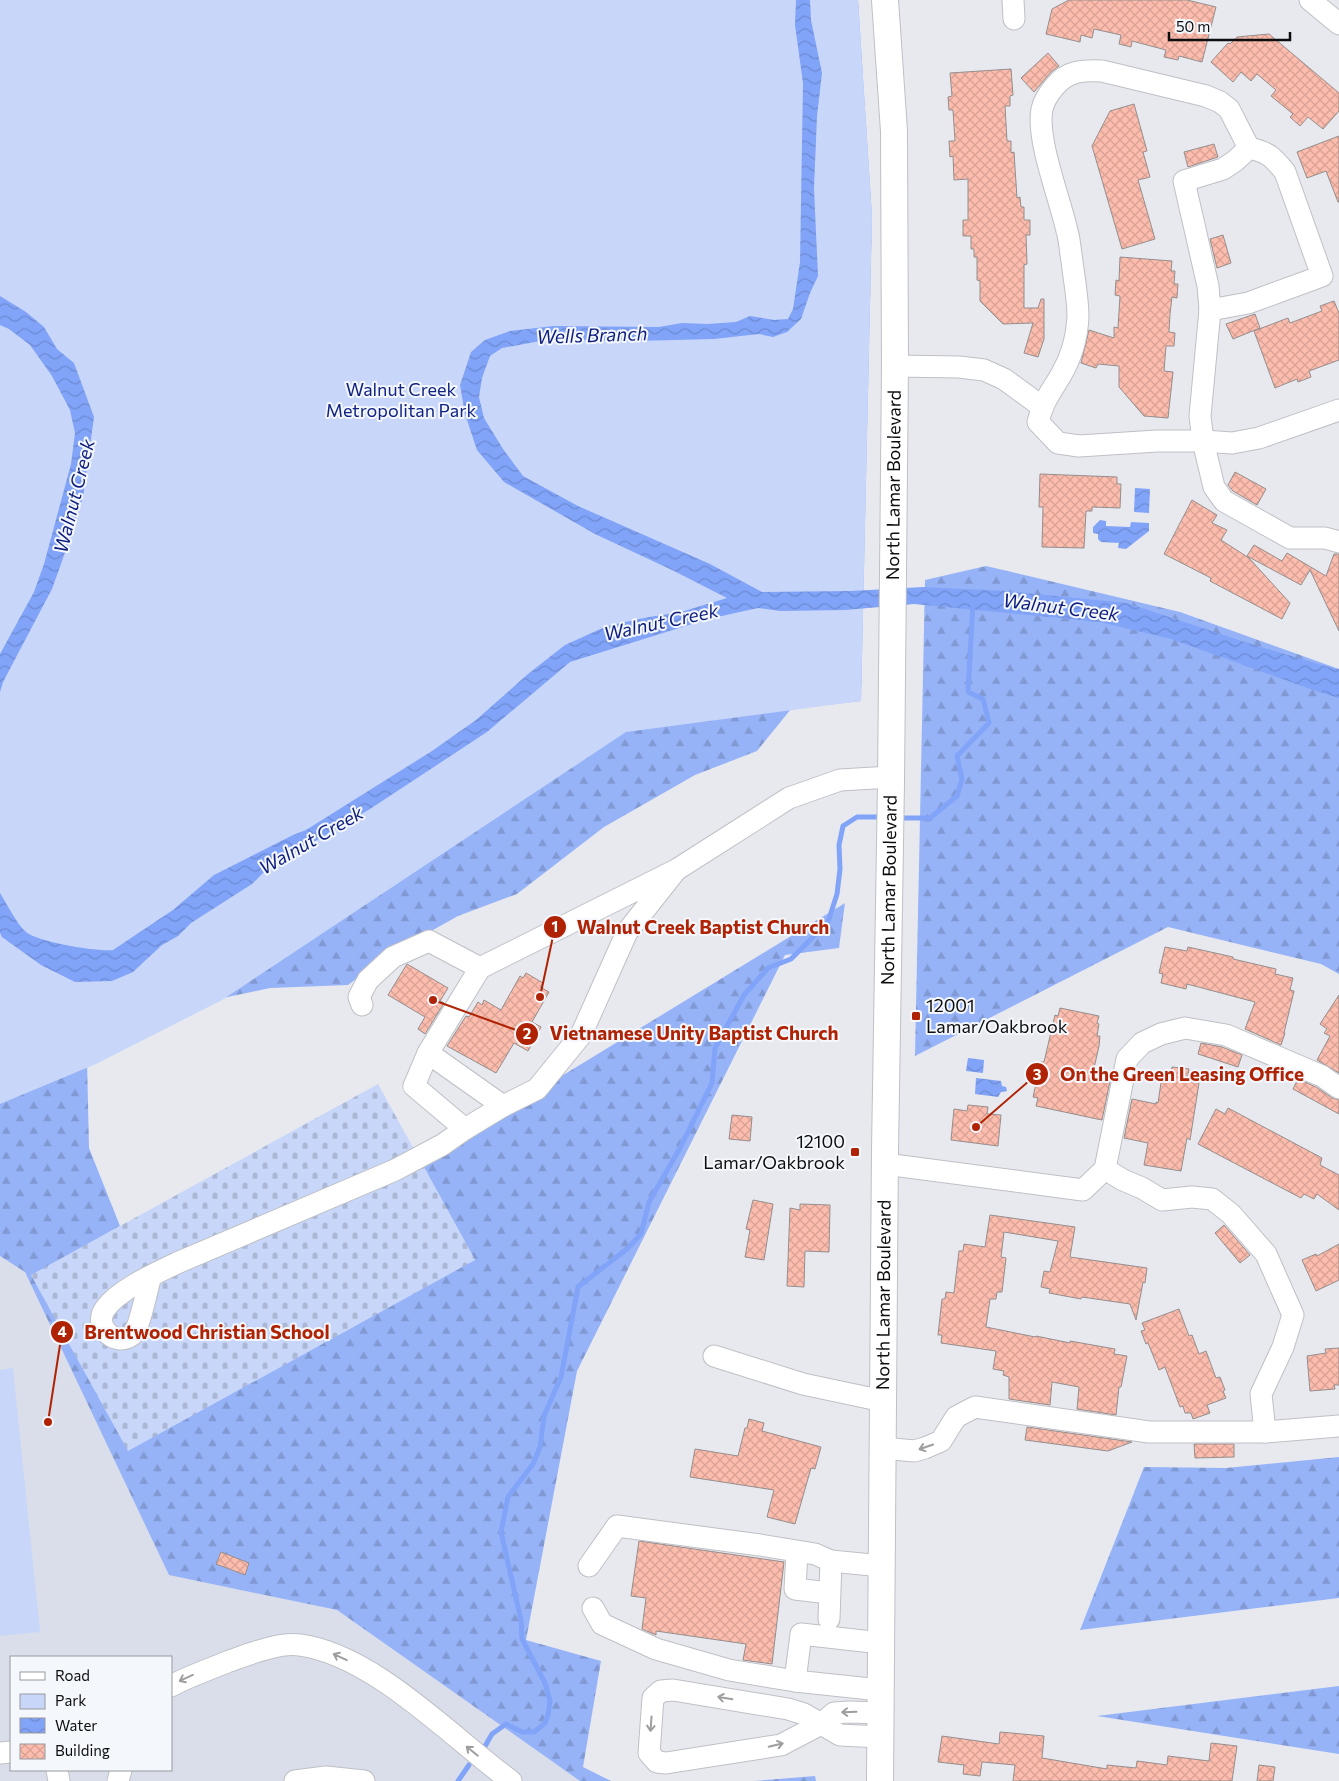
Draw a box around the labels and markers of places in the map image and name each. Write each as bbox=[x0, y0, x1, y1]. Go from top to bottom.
callout: Walnut Creek Baptist Church bbox=[542, 910, 840, 944]
place label: 12001 Lamar/Oakbrook bbox=[926, 994, 1068, 1037]
marker: 12001 Lamar/Oakbrook bbox=[910, 1010, 922, 1022]
callout: Vietnamese Unity Baptist Church bbox=[514, 1017, 848, 1051]
callout: On the Green Leasing Office bbox=[1025, 1057, 1314, 1091]
place label: 12100 Lamar/Oakbrook bbox=[703, 1130, 845, 1173]
marker: 12100 Lamar/Oakbrook bbox=[849, 1146, 861, 1158]
callout: Brentwood Christian School bbox=[50, 1315, 340, 1349]

